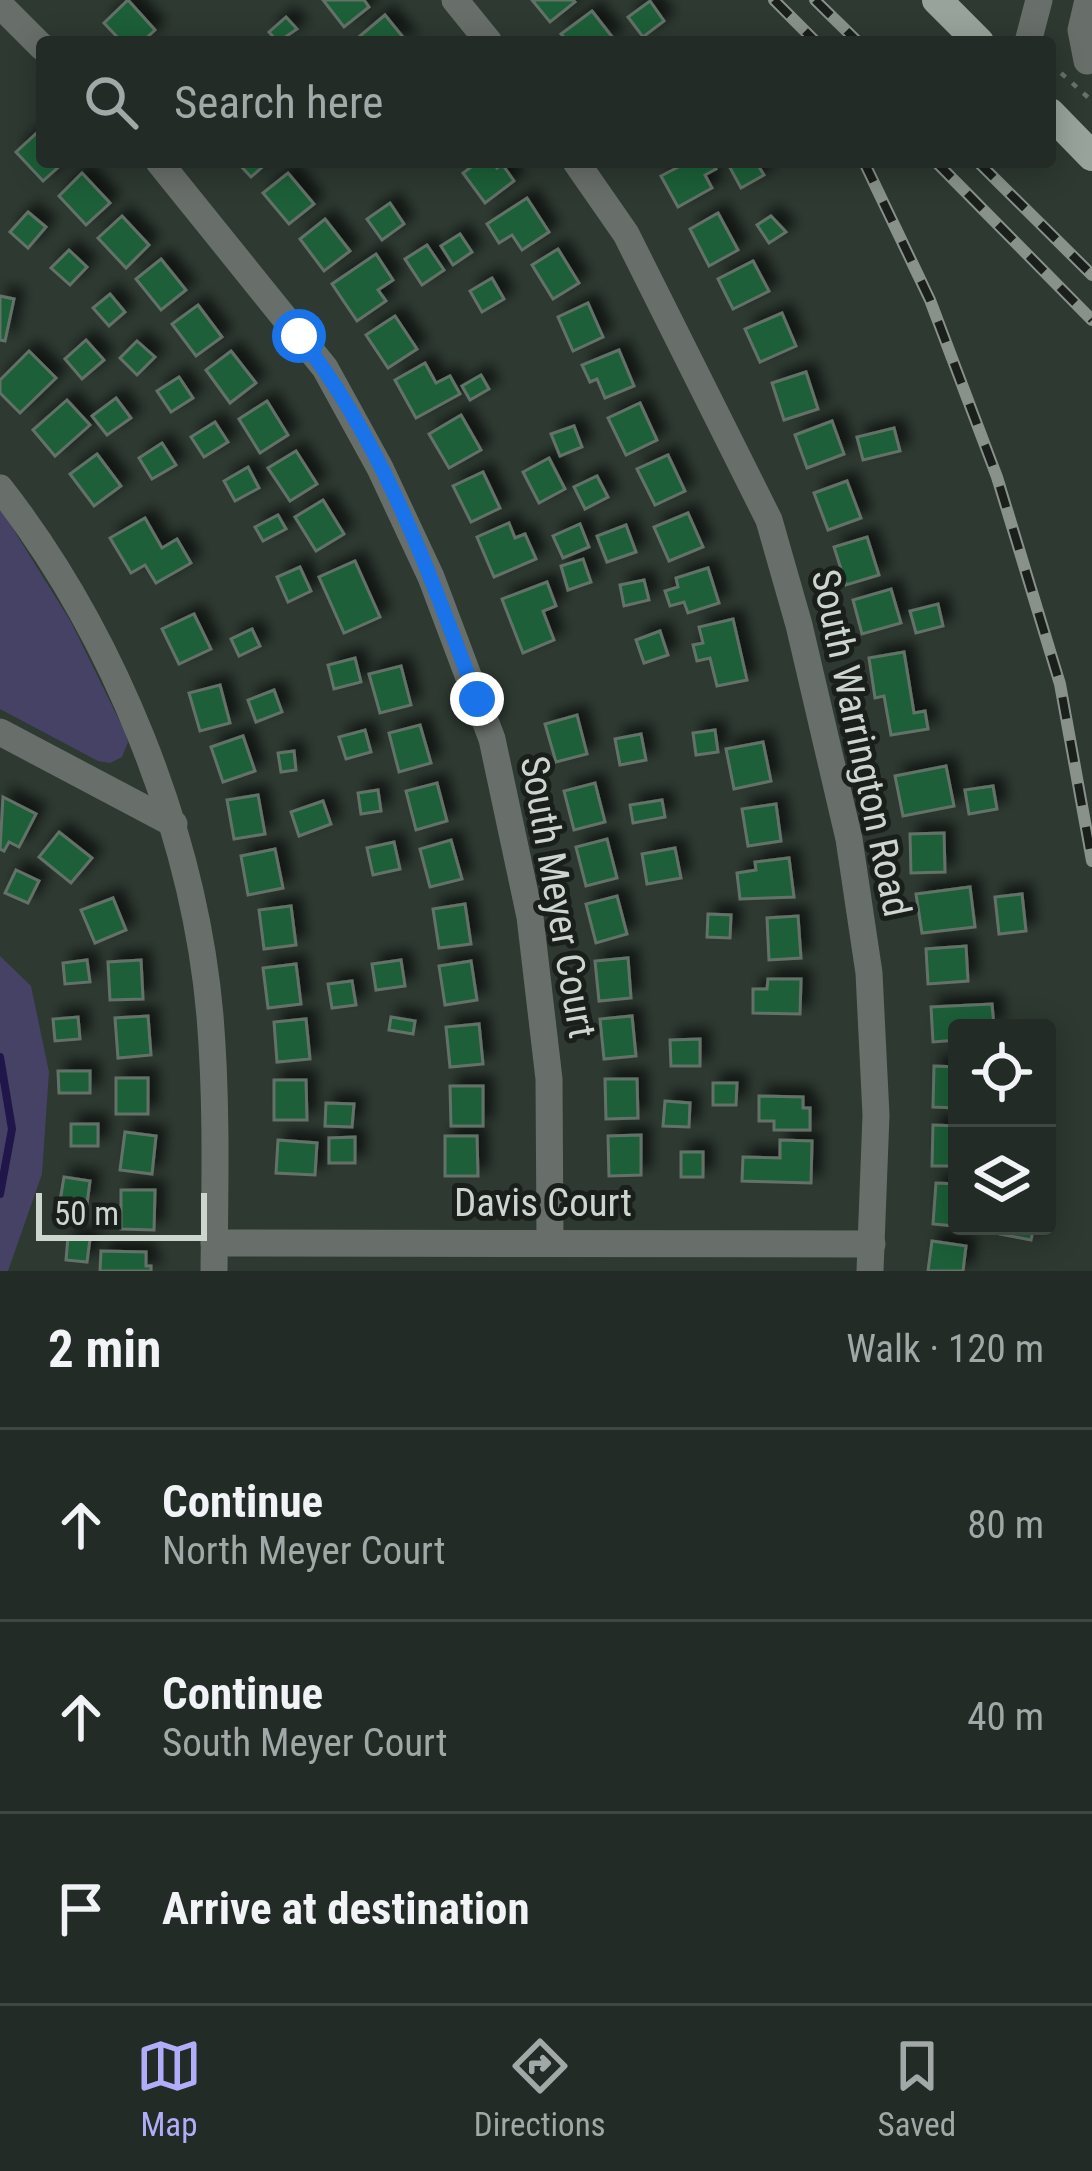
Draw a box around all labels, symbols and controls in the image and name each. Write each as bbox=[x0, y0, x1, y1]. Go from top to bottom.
search box bbox=[36, 36, 1056, 168]
icon: search bbox=[78, 69, 144, 135]
text: Search here bbox=[174, 76, 383, 129]
route start bbox=[272, 309, 326, 363]
street label: South Warrington Road bbox=[802, 565, 920, 921]
route end bbox=[450, 672, 504, 726]
street label: South Meyer Court bbox=[511, 752, 605, 1042]
map controls bbox=[948, 1019, 1056, 1235]
button: locate bbox=[948, 1019, 1056, 1127]
button: layers bbox=[948, 1127, 1056, 1235]
street label: Davis Court bbox=[454, 1180, 632, 1226]
scale bar bbox=[36, 1187, 207, 1240]
text: 50 m bbox=[54, 1194, 119, 1233]
text: 2 min bbox=[48, 1320, 161, 1379]
text: Walk · 120 m bbox=[846, 1326, 1044, 1372]
text: Continue bbox=[162, 1475, 323, 1528]
icon: ahead bbox=[48, 1492, 114, 1558]
text: 80 m bbox=[967, 1502, 1044, 1548]
text: North Meyer Court bbox=[162, 1528, 445, 1574]
text: Continue bbox=[162, 1667, 323, 1720]
icon: ahead bbox=[48, 1684, 114, 1750]
text: 40 m bbox=[967, 1694, 1044, 1740]
text: South Meyer Court bbox=[162, 1720, 448, 1766]
icon: arrive bbox=[48, 1876, 114, 1942]
text: Arrive at destination bbox=[162, 1882, 530, 1935]
tab: Map bbox=[136, 2033, 202, 2144]
tab: Directions bbox=[474, 2033, 606, 2144]
tab: Saved bbox=[878, 2033, 956, 2144]

